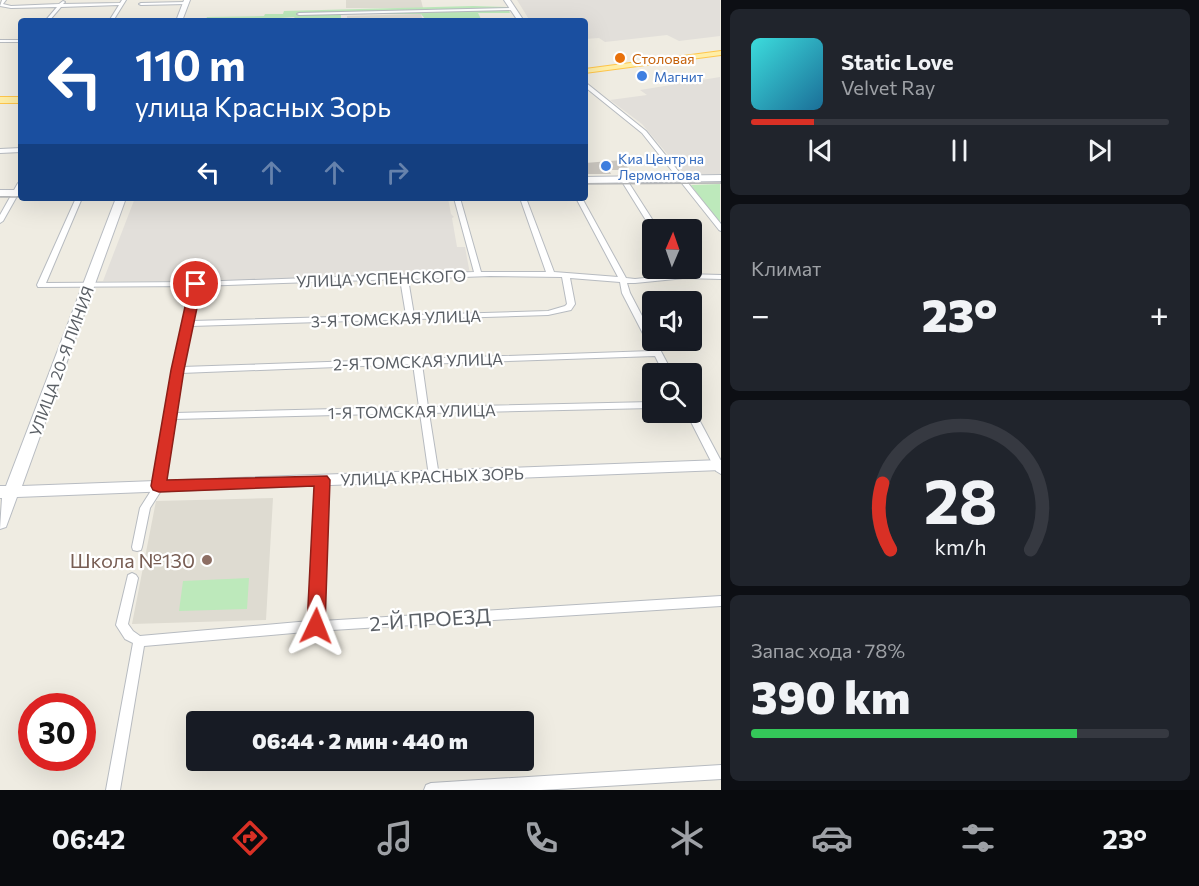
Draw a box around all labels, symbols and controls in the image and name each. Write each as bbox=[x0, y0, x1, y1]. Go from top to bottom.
text: 110 m bbox=[135, 38, 246, 90]
icon: left bbox=[36, 42, 114, 120]
text: Static Love bbox=[841, 48, 954, 75]
place label: Столовая bbox=[632, 50, 695, 67]
marker: Столовая bbox=[613, 51, 627, 65]
place label: Магнит bbox=[654, 68, 704, 85]
marker: Магнит bbox=[635, 69, 649, 83]
text: Velvet Ray bbox=[841, 75, 935, 99]
text: улица Красных Зорь bbox=[135, 90, 391, 123]
icon: previous bbox=[804, 134, 837, 167]
icon: pause bbox=[943, 134, 976, 167]
icon: next bbox=[1083, 134, 1116, 167]
place label: Киа Центр на Лермонтова bbox=[618, 150, 704, 183]
icon: left bbox=[192, 156, 225, 189]
icon: ahead bbox=[255, 156, 288, 189]
icon: ahead bbox=[318, 156, 351, 189]
icon: right bbox=[381, 156, 414, 189]
marker: Киа Центр на Лермонтова bbox=[599, 159, 613, 173]
north arrow bbox=[642, 219, 702, 279]
map controls bbox=[642, 219, 702, 423]
text: Климат bbox=[751, 256, 821, 280]
pin bbox=[170, 258, 221, 309]
street label: УЛИЦА УСПЕНСКОГО bbox=[296, 266, 466, 290]
icon: arrive bbox=[179, 267, 212, 300]
street label: УЛИЦА 20-Я ЛИНИЯ bbox=[25, 283, 97, 439]
text: 23° bbox=[922, 286, 998, 341]
button: sound bbox=[642, 291, 702, 351]
text: − bbox=[751, 293, 770, 334]
text: + bbox=[1150, 293, 1169, 334]
street label: 3-Я ТОМСКАЯ УЛИЦА bbox=[311, 306, 481, 330]
street label: 2-Я ТОМСКАЯ УЛИЦА bbox=[333, 349, 503, 373]
button: search bbox=[642, 363, 702, 423]
street label: 1-Я ТОМСКАЯ УЛИЦА bbox=[328, 400, 496, 422]
text: 28 bbox=[923, 461, 997, 537]
street label: УЛИЦА КРАСНЫХ ЗОРЬ bbox=[340, 463, 524, 489]
text: km/h bbox=[934, 533, 986, 559]
place label: Школа №130 bbox=[70, 548, 195, 572]
marker: Школа №130 bbox=[200, 553, 214, 567]
position arrow bbox=[284, 594, 348, 658]
street label: 2-Й ПРОЕЗД bbox=[369, 603, 492, 635]
text: Запас хода · 78% bbox=[751, 638, 905, 662]
text: 390 km bbox=[751, 668, 910, 723]
speed limit sign: 30 bbox=[18, 693, 96, 771]
text: 06:44 · 2 мин · 440 m bbox=[252, 727, 468, 754]
icon: directions bbox=[229, 817, 271, 859]
icon: music bbox=[374, 817, 416, 859]
icon: phone bbox=[520, 817, 562, 859]
icon: climate bbox=[666, 817, 708, 859]
icon: car bbox=[811, 817, 853, 859]
icon: filters bbox=[957, 817, 999, 859]
text: 06:42 bbox=[52, 822, 125, 855]
text: 23° bbox=[1103, 822, 1147, 855]

